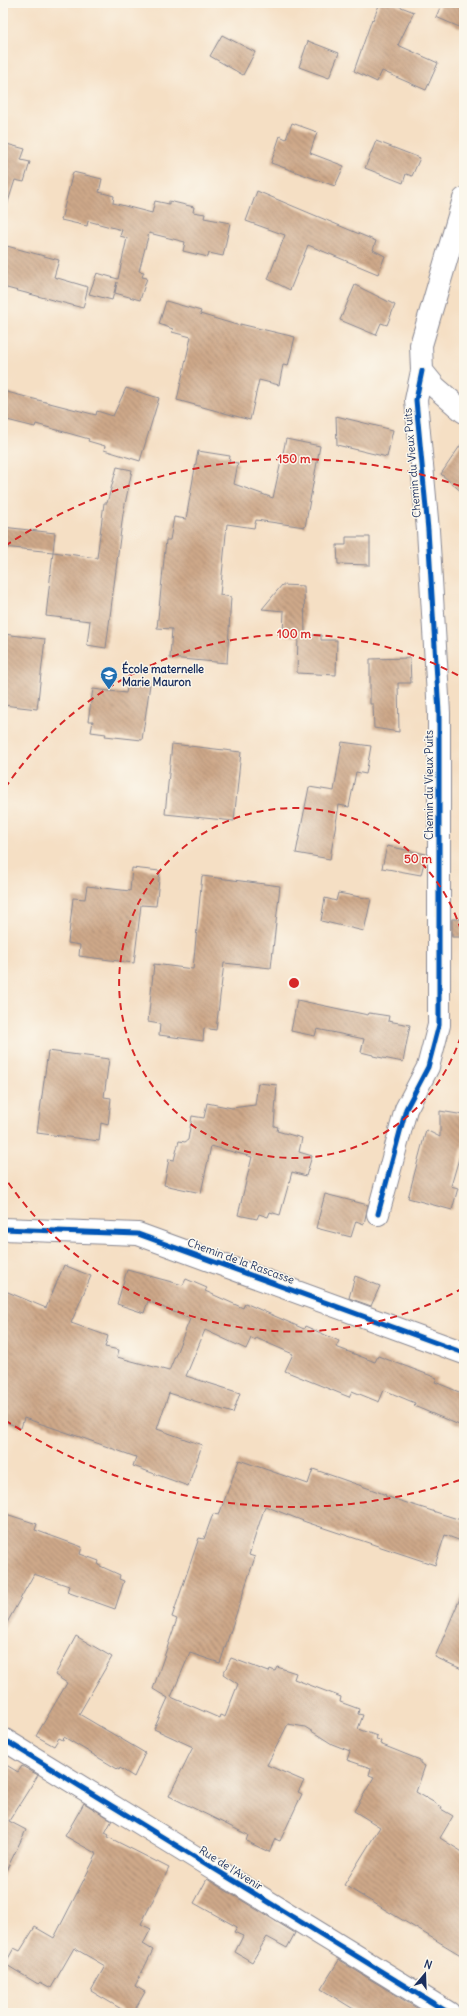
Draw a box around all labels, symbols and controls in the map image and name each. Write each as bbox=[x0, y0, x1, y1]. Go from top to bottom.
street label: Chemin du Vieux Puits bbox=[400, 408, 424, 518]
text: 150 m bbox=[278, 451, 311, 466]
text: 100 m bbox=[277, 626, 311, 641]
place label: École maternelle Marie Mauron bbox=[122, 661, 204, 689]
school or university icon: École maternelle Marie Mauron bbox=[99, 665, 119, 690]
street label: Chemin du Vieux Puits bbox=[422, 730, 436, 840]
text: 50 m bbox=[404, 851, 433, 866]
centre of rings bbox=[287, 976, 301, 990]
street label: Chemin de la Rascasse bbox=[186, 1235, 296, 1287]
street label: Rue de l'Avenir bbox=[197, 1843, 266, 1893]
north arrow bbox=[405, 1954, 445, 1994]
text: N bbox=[422, 1957, 434, 1972]

